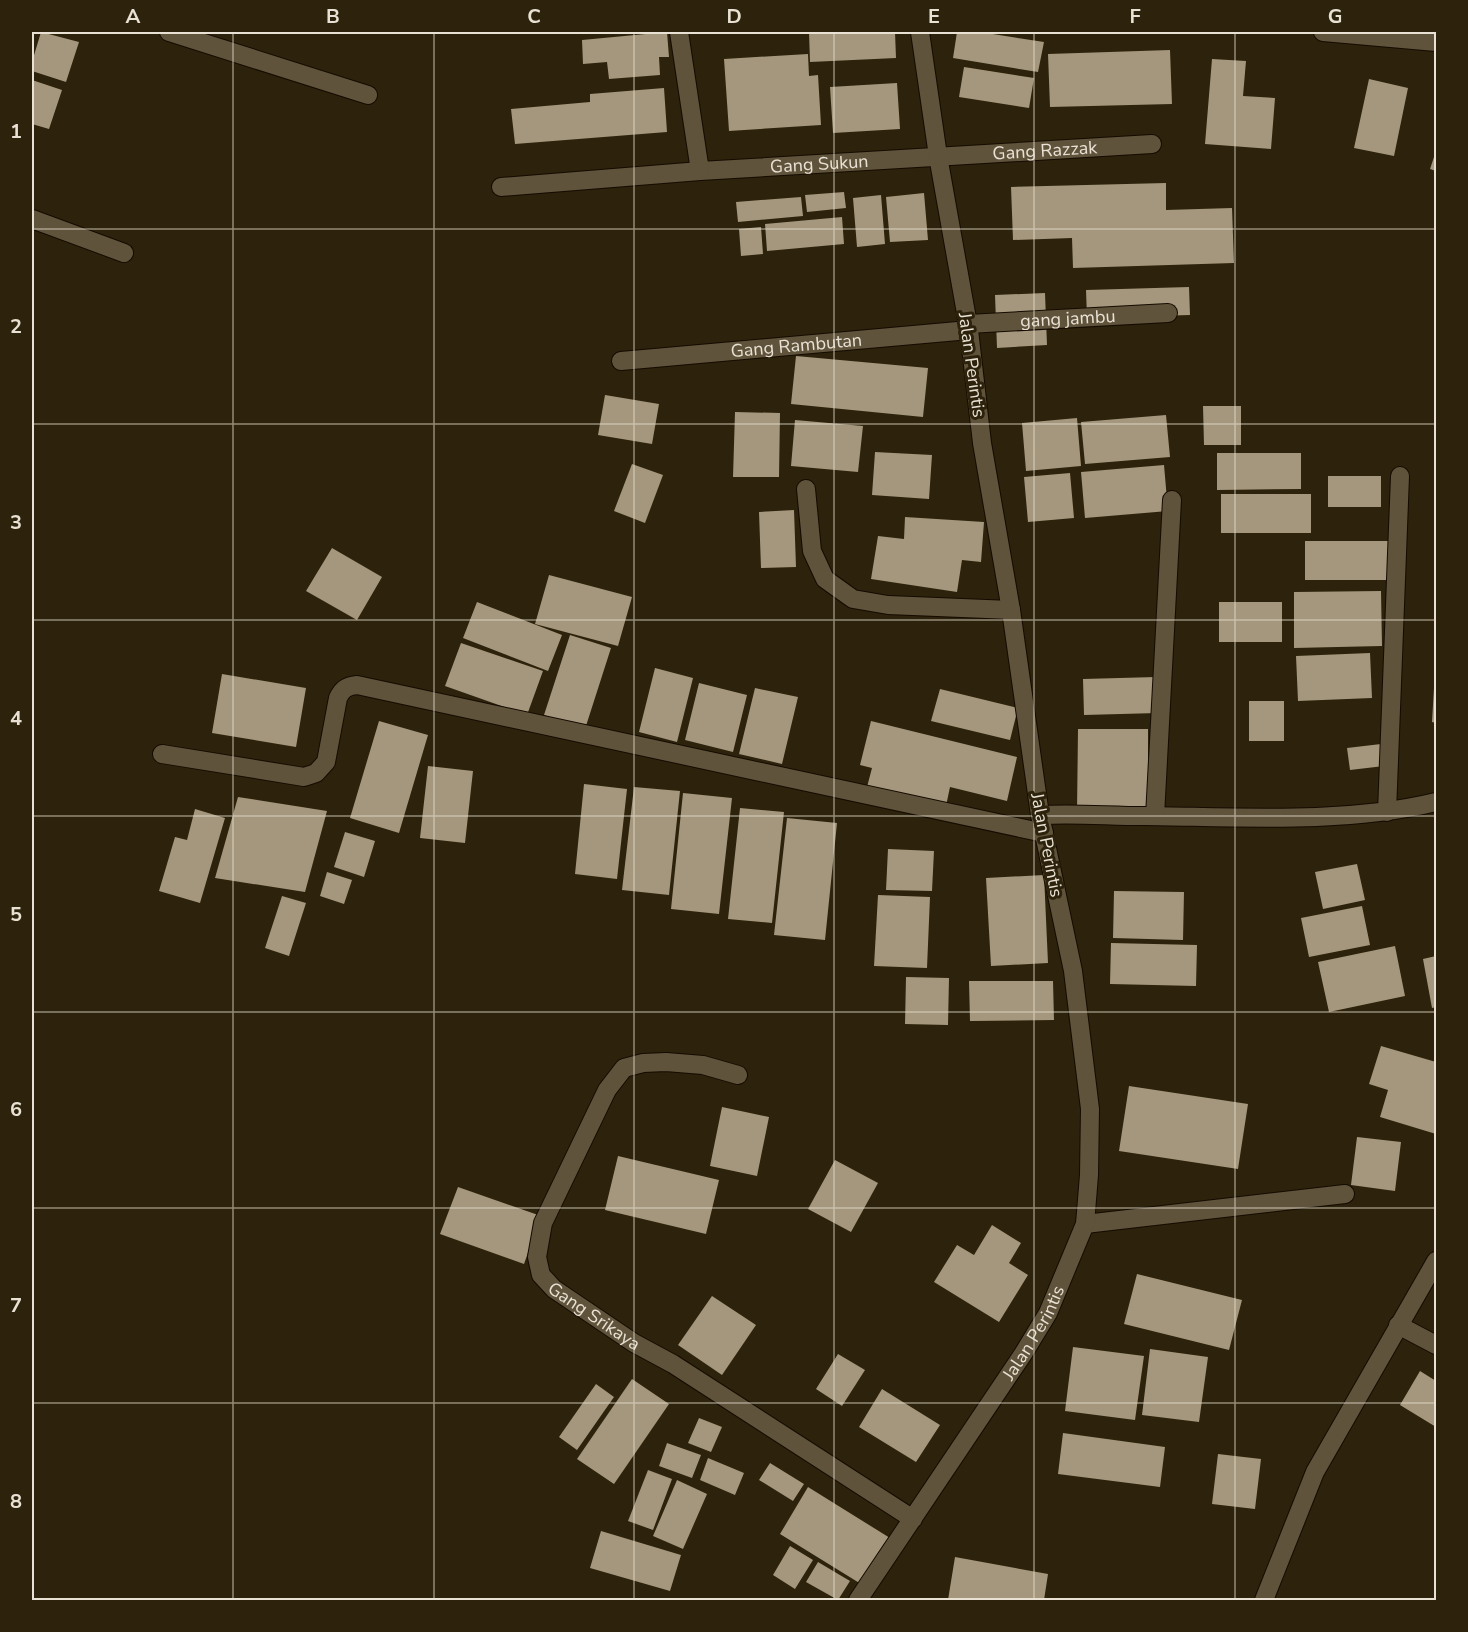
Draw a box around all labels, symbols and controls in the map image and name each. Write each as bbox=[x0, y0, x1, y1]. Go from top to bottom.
text: A bbox=[126, 3, 141, 30]
text: B bbox=[326, 3, 340, 30]
text: C bbox=[527, 3, 541, 30]
text: D bbox=[726, 3, 742, 30]
text: E bbox=[928, 3, 940, 30]
text: F bbox=[1129, 3, 1141, 30]
text: G bbox=[1328, 3, 1342, 30]
text: 1 bbox=[10, 118, 22, 145]
street label: Gang Razzak bbox=[992, 135, 1099, 166]
street label: Gang Sukun bbox=[769, 149, 869, 179]
street label: gang jambu bbox=[1020, 304, 1116, 333]
street label: Jalan Perintis bbox=[953, 310, 991, 419]
text: 2 bbox=[10, 313, 22, 340]
street label: Gang Rambutan bbox=[730, 328, 863, 363]
text: 3 bbox=[10, 509, 22, 536]
text: 4 bbox=[10, 705, 22, 732]
street label: Jalan Perintis bbox=[1025, 790, 1069, 899]
text: 5 bbox=[10, 901, 22, 928]
text: 6 bbox=[10, 1096, 22, 1123]
street label: Gang Srikaya bbox=[543, 1276, 644, 1356]
street label: Jalan Perintis bbox=[996, 1282, 1070, 1386]
text: 7 bbox=[10, 1292, 22, 1319]
text: 8 bbox=[10, 1488, 22, 1515]

